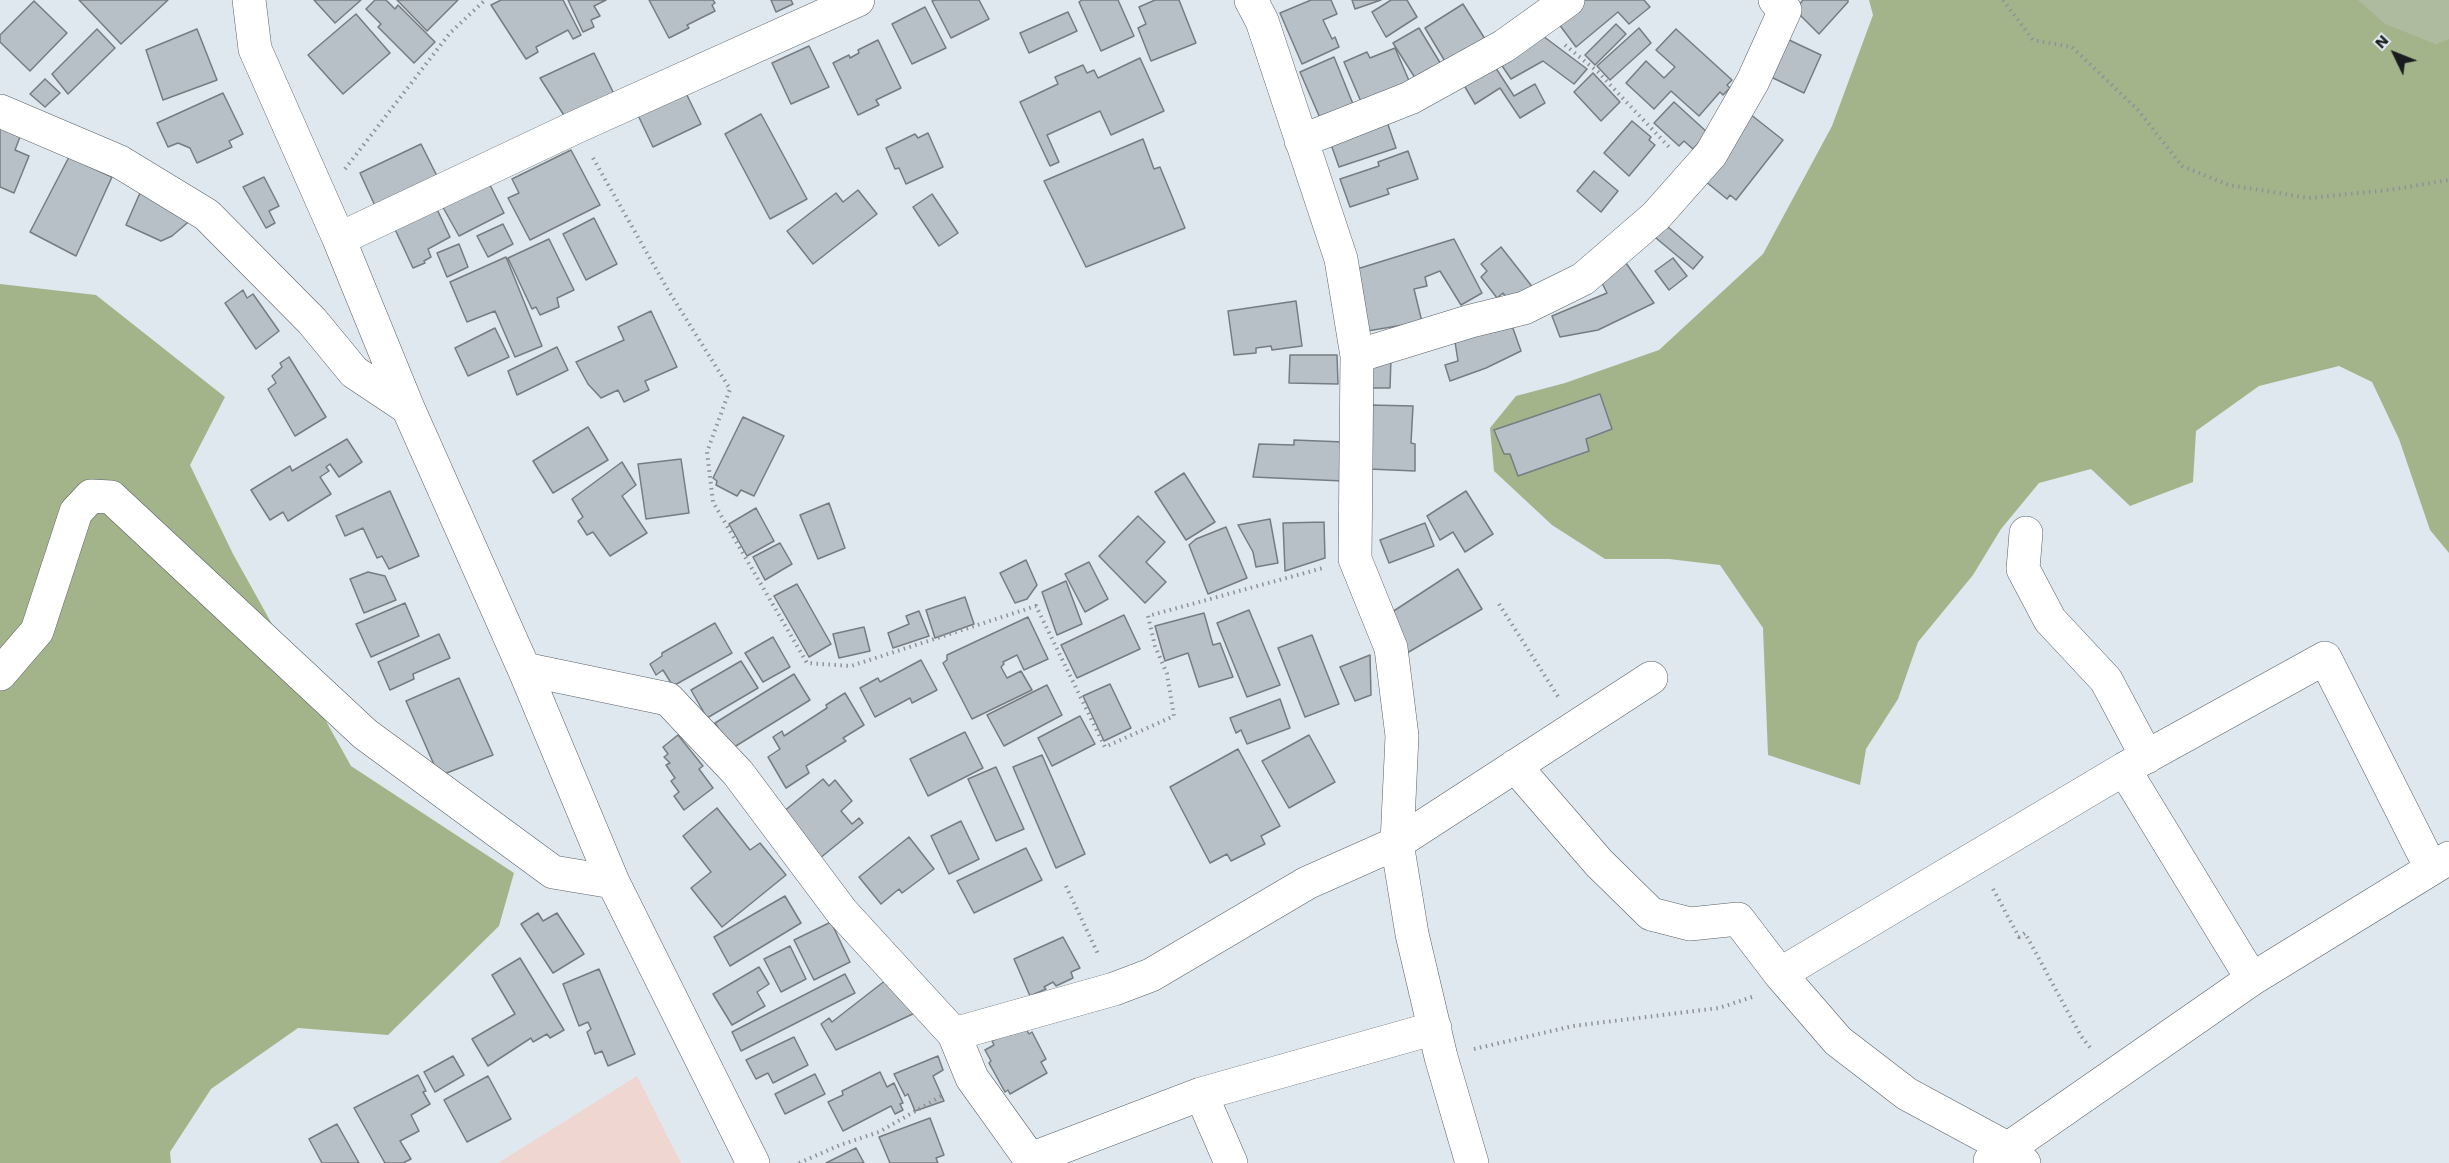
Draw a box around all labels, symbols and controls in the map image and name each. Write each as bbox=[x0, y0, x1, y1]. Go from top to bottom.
north arrow bbox=[2365, 24, 2425, 84]
text: N bbox=[2370, 31, 2392, 52]

